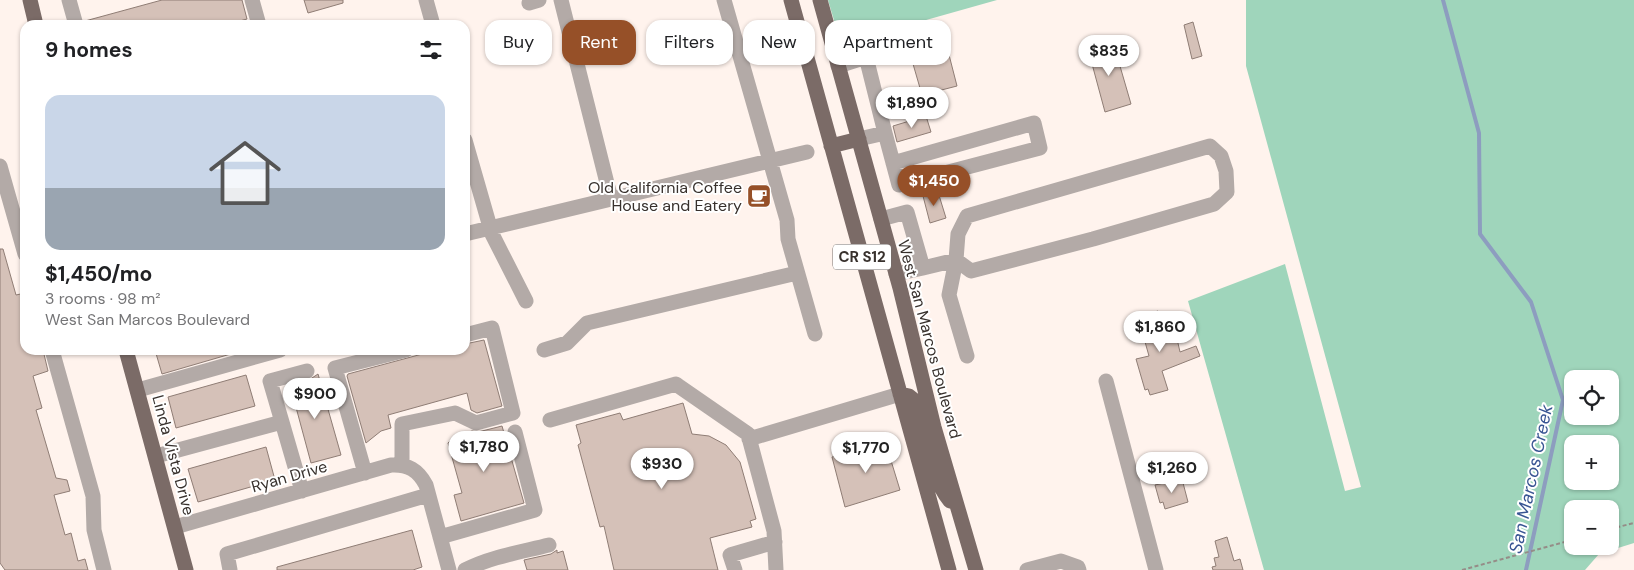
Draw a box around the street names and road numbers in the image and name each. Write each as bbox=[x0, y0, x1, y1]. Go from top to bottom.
street label: West San Marcos Boulevard bbox=[893, 237, 966, 441]
road number: CR S12 bbox=[833, 244, 891, 270]
street label: Linda Vista Drive bbox=[147, 393, 200, 518]
street label: Ryan Drive bbox=[249, 456, 329, 497]

